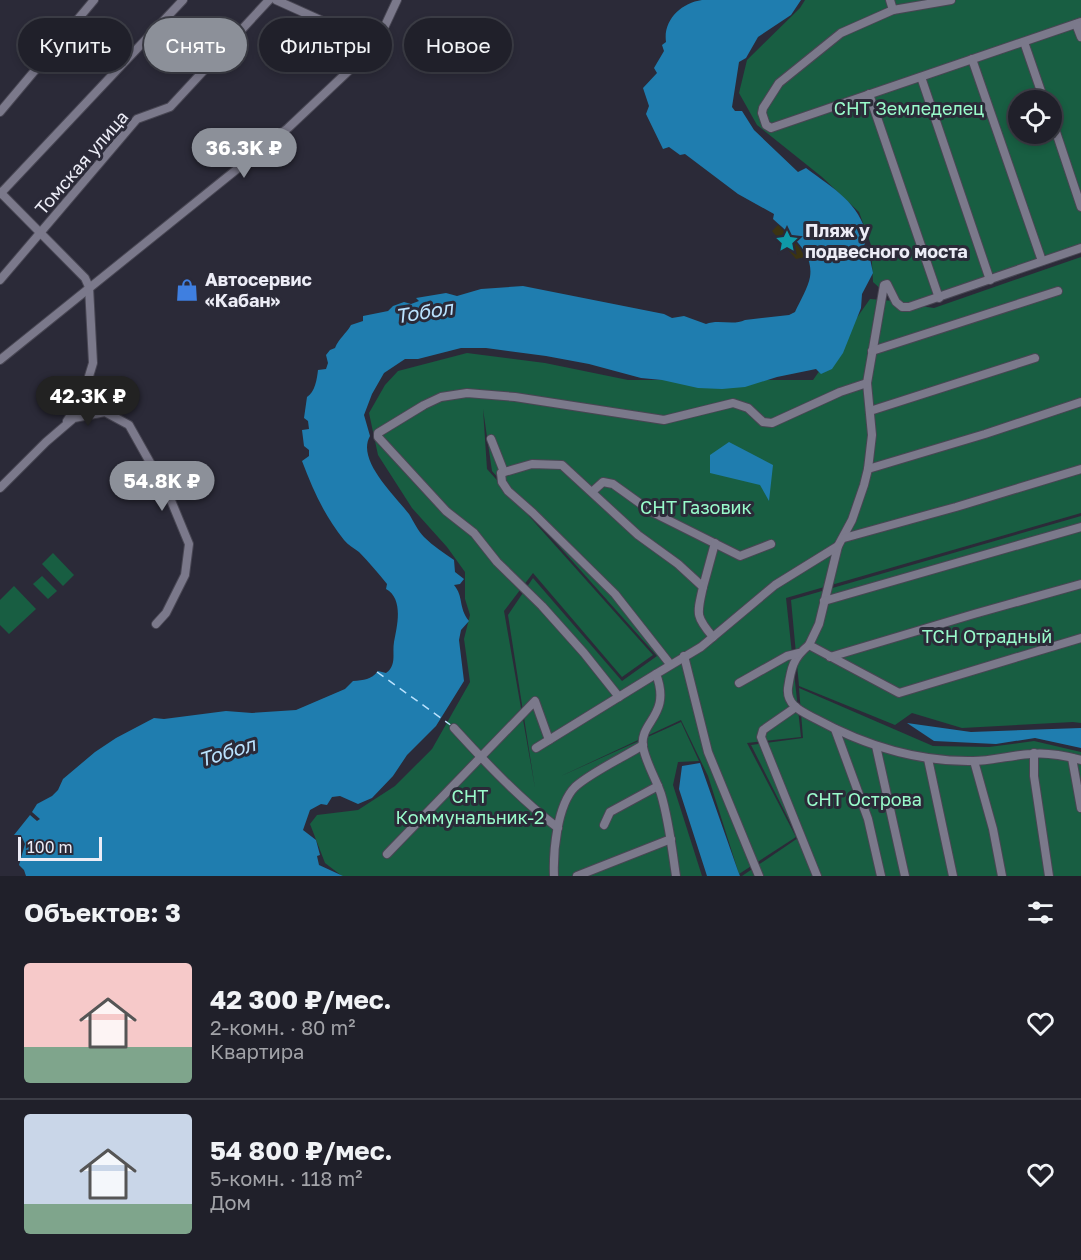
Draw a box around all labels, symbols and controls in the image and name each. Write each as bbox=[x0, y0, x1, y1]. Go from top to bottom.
chip: Купить bbox=[18, 18, 132, 72]
chip: Снять bbox=[144, 18, 247, 72]
chip: Фильтры bbox=[259, 18, 392, 72]
chip: Новое bbox=[404, 18, 512, 72]
map controls bbox=[1008, 90, 1062, 144]
button: locate bbox=[1008, 90, 1062, 144]
park label: СНТ Земледелец bbox=[834, 97, 984, 119]
street label: Томская улица bbox=[30, 106, 133, 219]
pin: 36.3K ₽ bbox=[189, 128, 299, 179]
text: 36.3K ₽ bbox=[206, 135, 282, 159]
place label: Пляж у подвесного моста bbox=[805, 219, 968, 262]
place icon: Пляж у подвесного моста bbox=[774, 228, 800, 254]
place label: Автосервис «Кабан» bbox=[205, 268, 312, 311]
shop icon: Автосервис «Кабан» bbox=[174, 277, 200, 303]
water label: Тобол bbox=[393, 294, 456, 327]
pin: 42.3K ₽ bbox=[33, 376, 143, 427]
text: 42.3K ₽ bbox=[50, 383, 126, 407]
pin: 54.8K ₽ bbox=[107, 461, 217, 512]
text: 54.8K ₽ bbox=[124, 468, 200, 492]
park label: СНТ Газовик bbox=[640, 496, 752, 518]
park label: ТСН Отрадный bbox=[922, 625, 1052, 647]
water label: Тобол bbox=[195, 731, 259, 771]
park label: СНТ Коммунальник-2 bbox=[395, 785, 545, 828]
park label: СНТ Острова bbox=[806, 788, 922, 810]
scale bar bbox=[18, 834, 102, 862]
text: 100 m bbox=[27, 837, 73, 857]
icon: filters bbox=[1024, 896, 1057, 929]
text: Объектов: 3 bbox=[24, 897, 181, 928]
text: 42 300 ₽/мес. bbox=[210, 984, 392, 1015]
icon: home bbox=[72, 987, 144, 1059]
icon: heart bbox=[1024, 1007, 1057, 1040]
text: 2-комн. · 80 m² bbox=[210, 1015, 355, 1039]
text: Квартира bbox=[210, 1039, 304, 1063]
text: 54 800 ₽/мес. bbox=[210, 1135, 392, 1166]
icon: home bbox=[72, 1138, 144, 1210]
icon: heart bbox=[1024, 1158, 1057, 1191]
text: 5-комн. · 118 m² bbox=[210, 1166, 362, 1190]
text: Дом bbox=[210, 1190, 251, 1214]

